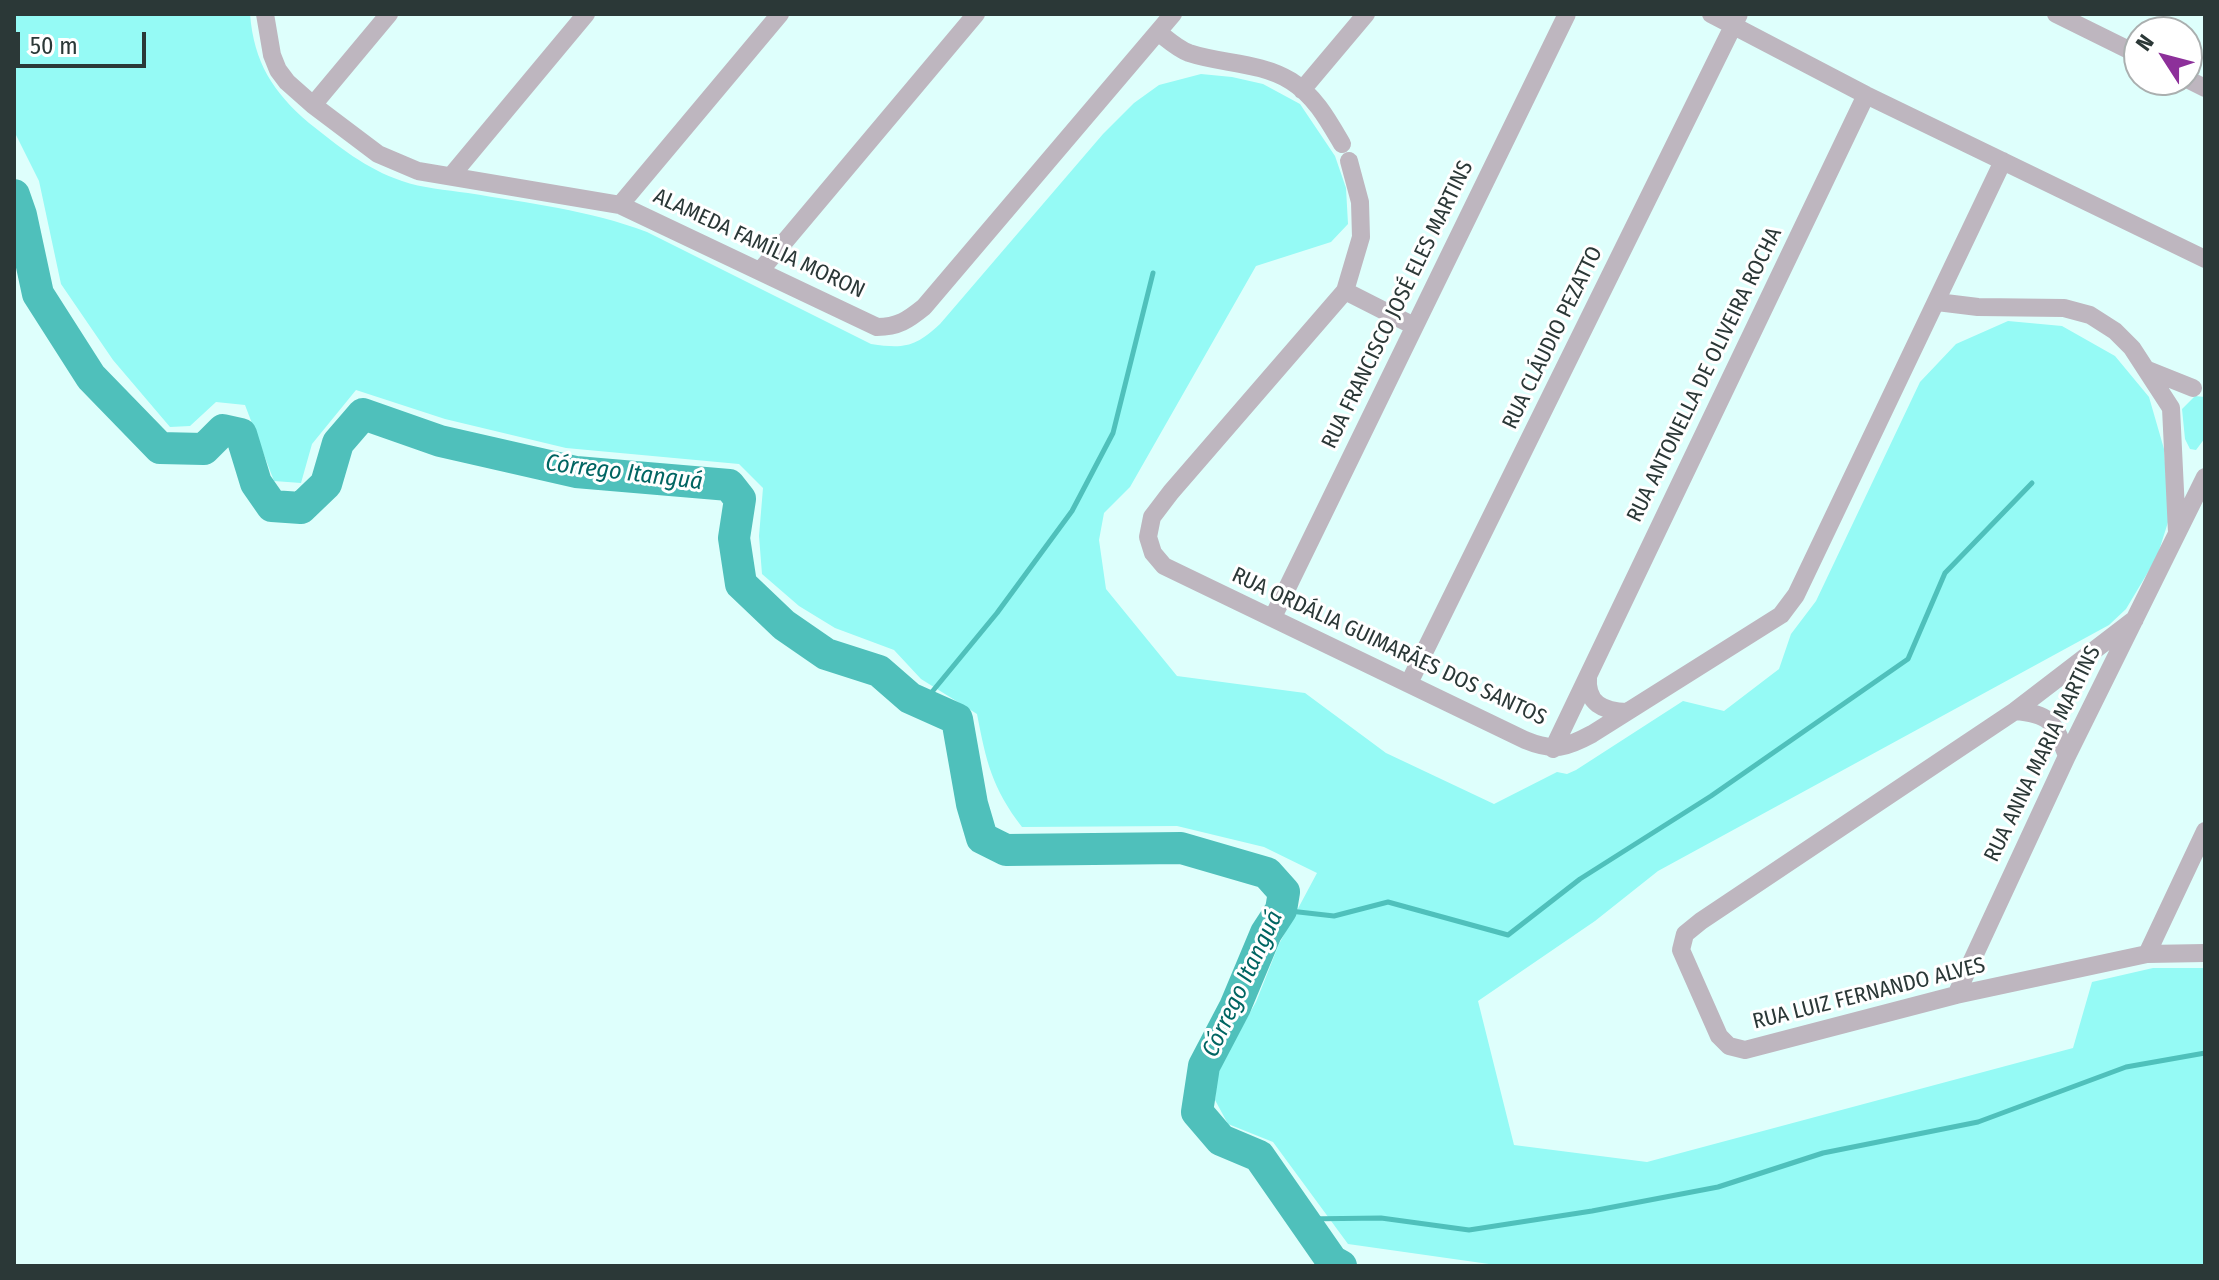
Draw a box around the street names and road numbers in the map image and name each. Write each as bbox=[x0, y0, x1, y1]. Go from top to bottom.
street label: RUA FRANCISCO JOSÉ ELES MARTINS bbox=[1317, 157, 1479, 453]
street label: ALAMEDA FAMÍLIA MORON bbox=[649, 183, 869, 305]
street label: RUA ANTONELLA DE OLIVEIRA ROCHA bbox=[1622, 223, 1788, 527]
street label: RUA CLÁUDIO PEZATTO bbox=[1497, 242, 1609, 434]
street label: RUA ORDÁLIA GUIMARÃES DOS SANTOS bbox=[1227, 562, 1551, 732]
street label: RUA ANNA MARIA MARTINS bbox=[1979, 642, 2107, 866]
street label: RUA LUIZ FERNANDO ALVES bbox=[1750, 952, 1988, 1036]

